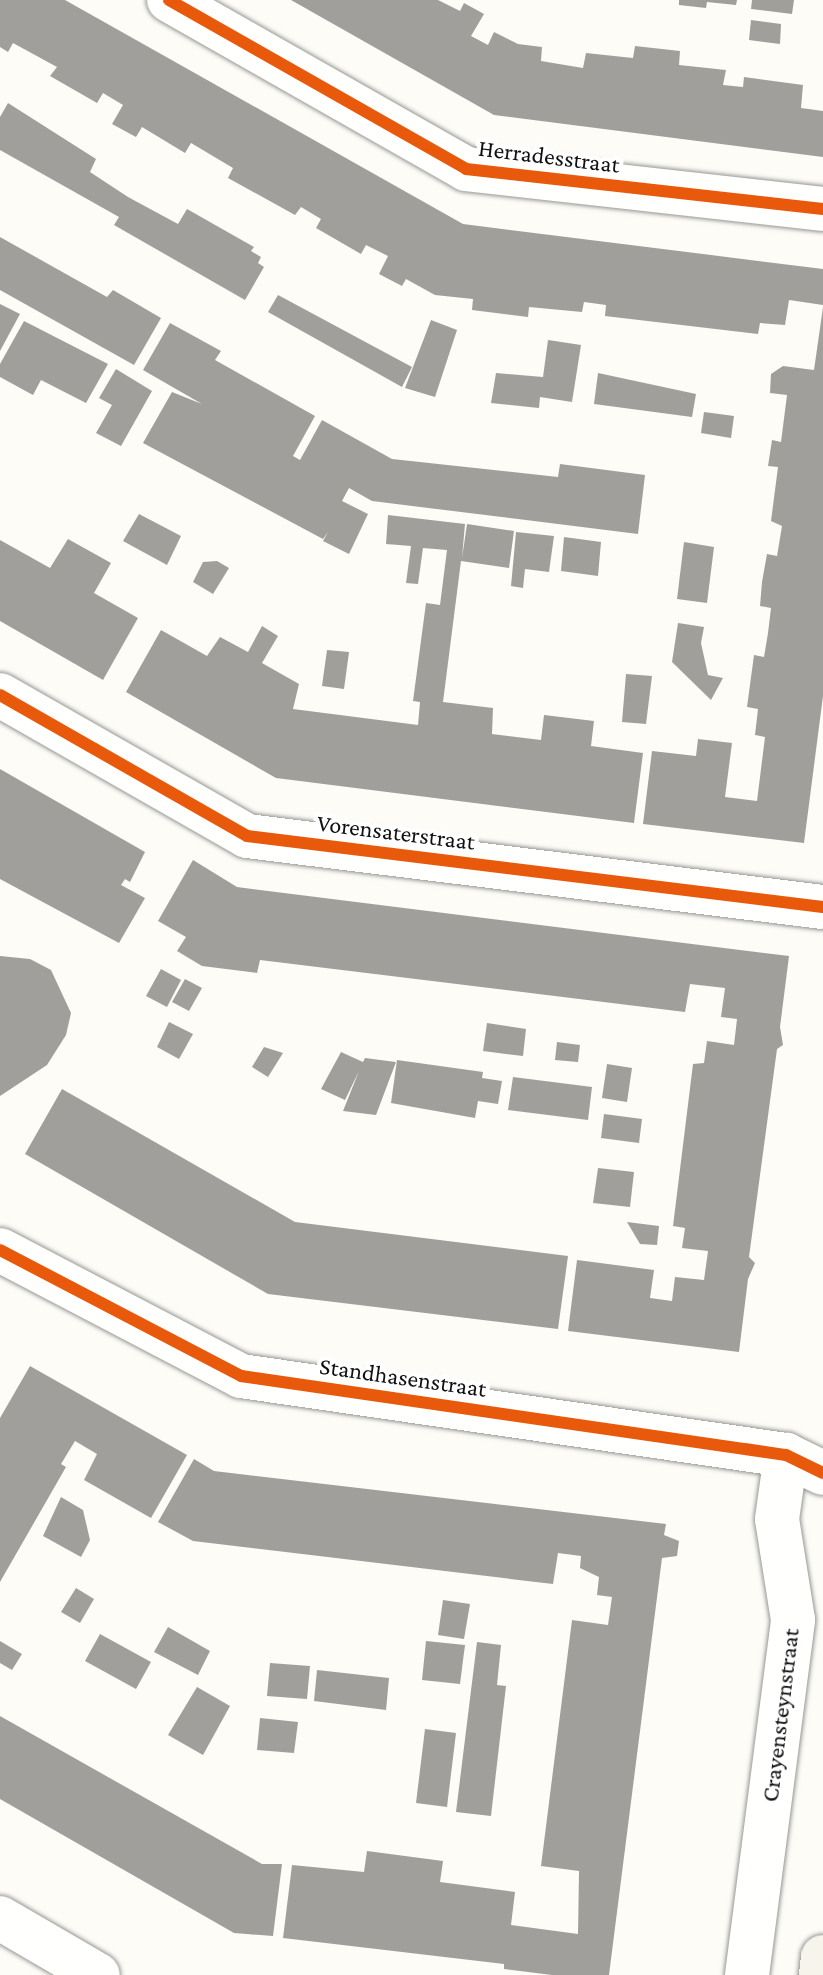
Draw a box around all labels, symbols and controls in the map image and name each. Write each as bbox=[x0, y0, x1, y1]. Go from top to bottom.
street label: Herradesstraat bbox=[477, 133, 621, 179]
street label: Vorensaterstraat bbox=[315, 808, 477, 856]
street label: Standhasenstraat bbox=[318, 1351, 488, 1403]
street label: Crayensteynstraat bbox=[755, 1626, 805, 1804]

